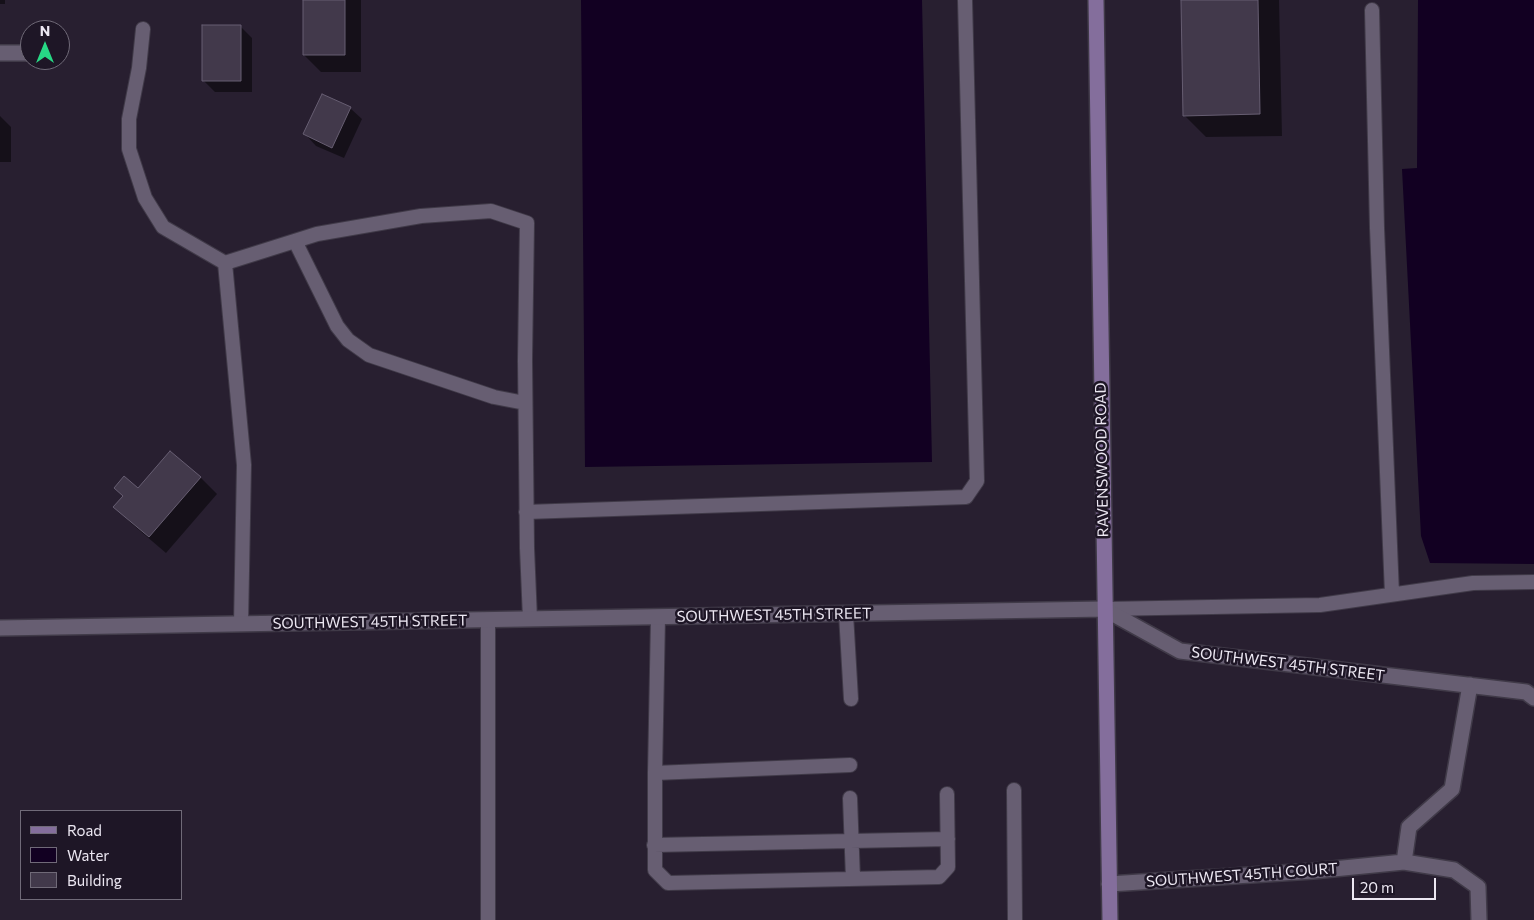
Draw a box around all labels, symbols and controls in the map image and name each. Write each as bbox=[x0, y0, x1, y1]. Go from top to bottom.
north arrow bbox=[20, 20, 70, 70]
text: N bbox=[40, 22, 50, 39]
street label: RAVENSWOOD ROAD bbox=[1092, 382, 1112, 538]
street label: SOUTHWEST 45TH STREET bbox=[676, 604, 872, 626]
street label: SOUTHWEST 45TH STREET bbox=[272, 611, 468, 633]
street label: SOUTHWEST 45TH STREET bbox=[1190, 643, 1386, 685]
legend bbox=[20, 810, 182, 900]
text: Road bbox=[67, 821, 102, 839]
text: Water bbox=[67, 846, 109, 864]
street label: SOUTHWEST 45TH COURT bbox=[1146, 859, 1338, 891]
scale bar bbox=[1354, 868, 1438, 900]
text: Building bbox=[67, 871, 122, 889]
text: 20 m bbox=[1360, 878, 1394, 896]

